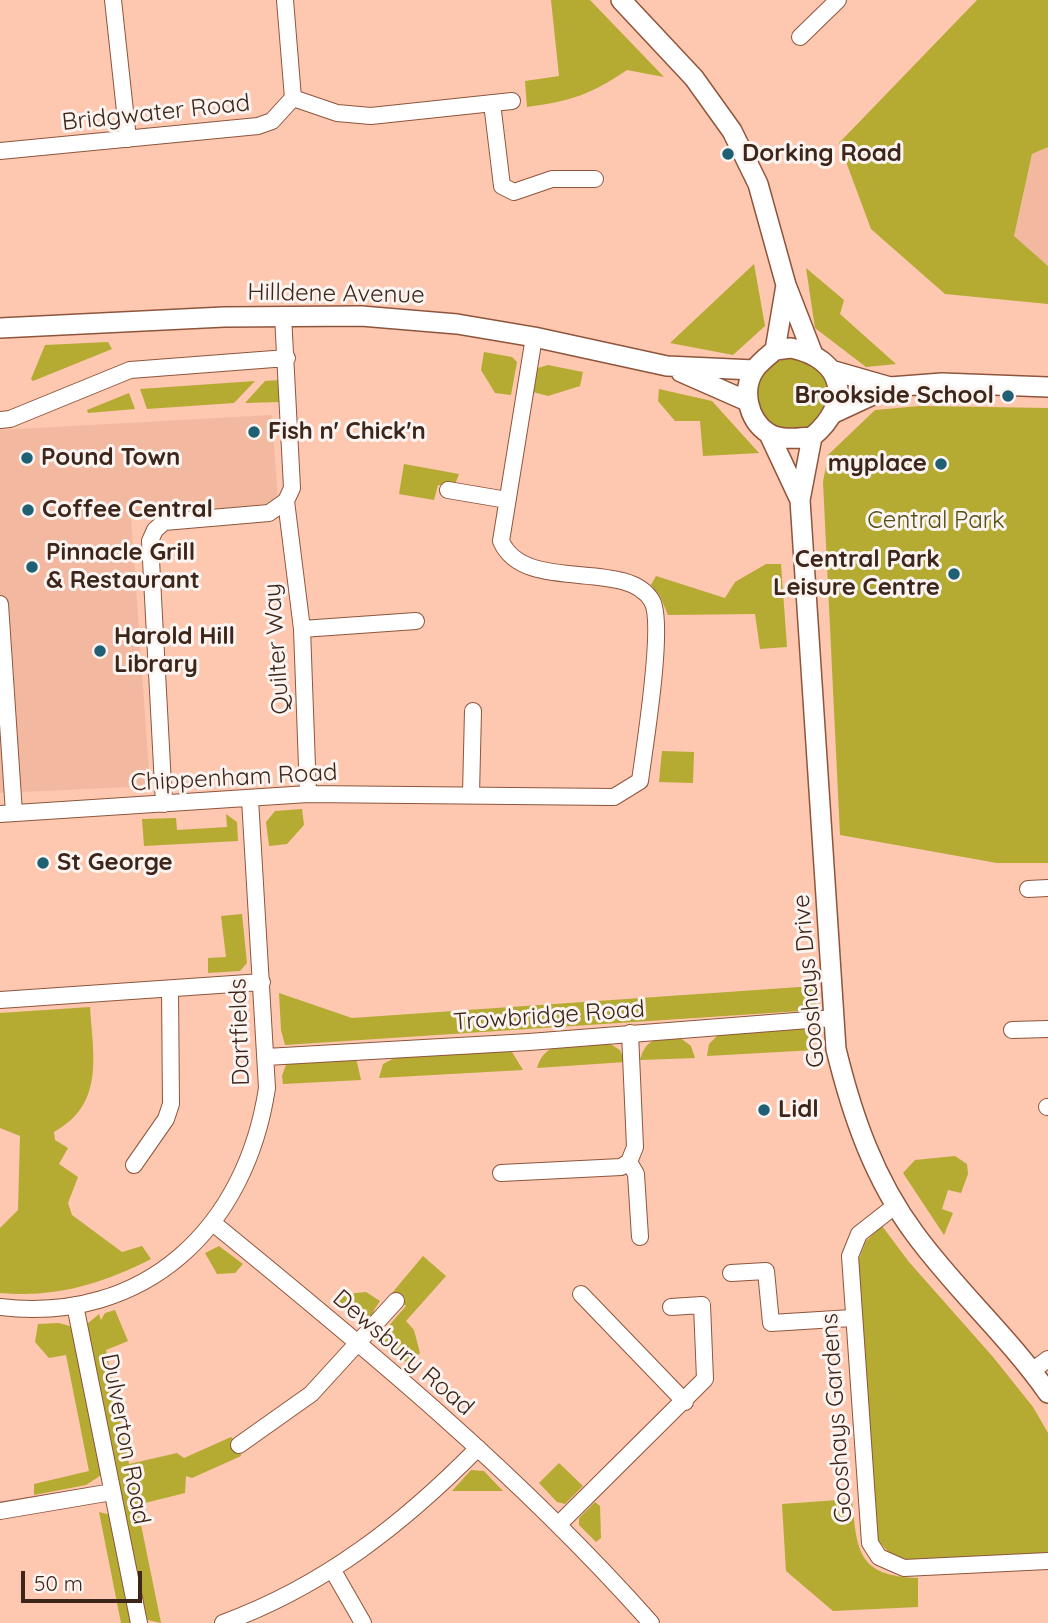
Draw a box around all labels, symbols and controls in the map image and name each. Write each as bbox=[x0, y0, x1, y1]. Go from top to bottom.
street label: Bridgwater Road bbox=[60, 89, 252, 137]
place label: Dorking Road bbox=[742, 140, 902, 168]
marker: Dorking Road bbox=[720, 146, 736, 162]
street label: Hilldene Avenue bbox=[247, 278, 425, 310]
place label: Brookside School bbox=[794, 382, 994, 410]
marker: Brookside School bbox=[1000, 388, 1016, 404]
place label: Fish n' Chick'n bbox=[268, 418, 426, 446]
marker: Fish n' Chick'n bbox=[246, 424, 262, 440]
place label: Pound Town bbox=[41, 444, 180, 472]
marker: Pound Town bbox=[19, 450, 35, 466]
place label: myplace bbox=[828, 450, 927, 478]
marker: myplace bbox=[933, 456, 949, 472]
place label: Coffee Central bbox=[42, 496, 213, 524]
marker: Coffee Central bbox=[20, 502, 36, 518]
park label: Central Park bbox=[867, 507, 1005, 535]
place label: Pinnacle Grill & Restaurant bbox=[46, 539, 200, 595]
place label: Central Park Leisure Centre bbox=[773, 546, 940, 602]
marker: Pinnacle Grill & Restaurant bbox=[24, 559, 40, 575]
marker: Central Park Leisure Centre bbox=[946, 566, 962, 582]
street label: Quilter Way bbox=[258, 582, 296, 716]
place label: Harold Hill Library bbox=[114, 623, 235, 679]
marker: Harold Hill Library bbox=[92, 643, 108, 659]
street label: Chippenham Road bbox=[130, 758, 338, 798]
place label: St George bbox=[57, 849, 173, 877]
marker: St George bbox=[35, 855, 51, 871]
street label: Gooshays Drive bbox=[787, 893, 831, 1069]
street label: Dartfields bbox=[224, 978, 256, 1086]
street label: Trowbridge Road bbox=[452, 995, 646, 1037]
place label: Lidl bbox=[778, 1096, 819, 1124]
marker: Lidl bbox=[756, 1102, 772, 1118]
street label: Dewsbury Road bbox=[327, 1284, 479, 1422]
street label: Gooshays Gardens bbox=[815, 1312, 859, 1524]
street label: Dulverton Road bbox=[94, 1351, 156, 1527]
scale bar bbox=[24, 1556, 145, 1600]
text: 50 m bbox=[34, 1570, 83, 1596]

